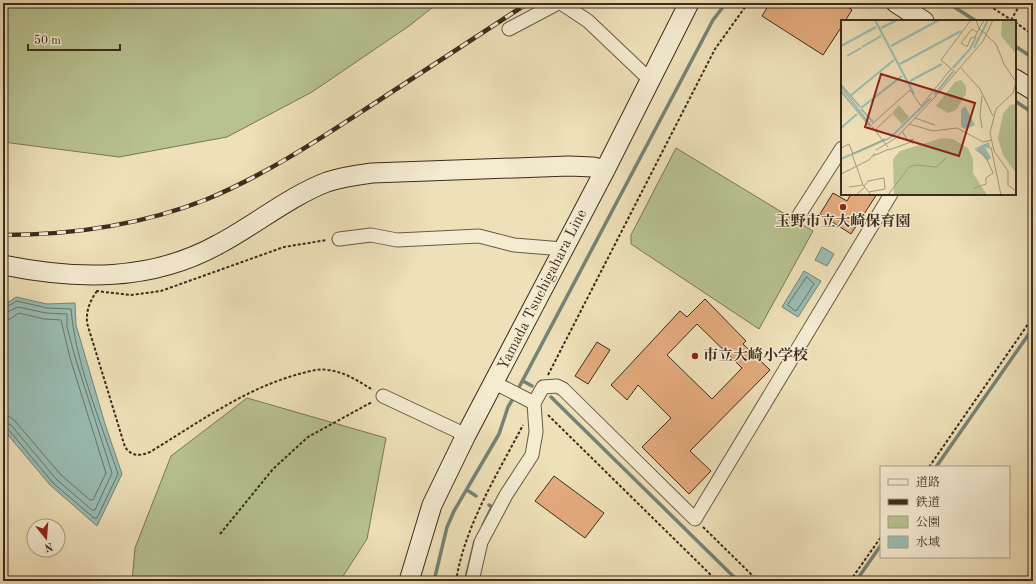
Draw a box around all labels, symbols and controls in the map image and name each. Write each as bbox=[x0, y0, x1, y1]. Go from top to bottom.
inset map bbox=[841, 20, 1016, 195]
scale bar bbox=[28, 26, 120, 52]
text: 50 m bbox=[34, 34, 61, 47]
marker: 玉野市立大崎保育園 bbox=[838, 202, 848, 212]
street label: Yamada Tsuchigahara Line bbox=[496, 207, 590, 373]
place label: 玉野市立大崎保育園 bbox=[775, 212, 911, 230]
place label: 市立大崎小学校 bbox=[703, 346, 808, 364]
marker: 市立大崎小学校 bbox=[690, 351, 700, 361]
legend bbox=[880, 466, 1010, 558]
text: 道路 bbox=[916, 475, 940, 489]
text: 鉄道 bbox=[915, 495, 940, 509]
text: 公園 bbox=[916, 516, 940, 529]
north arrow bbox=[26, 518, 66, 558]
text: 水域 bbox=[916, 535, 940, 549]
text: N bbox=[42, 540, 54, 553]

